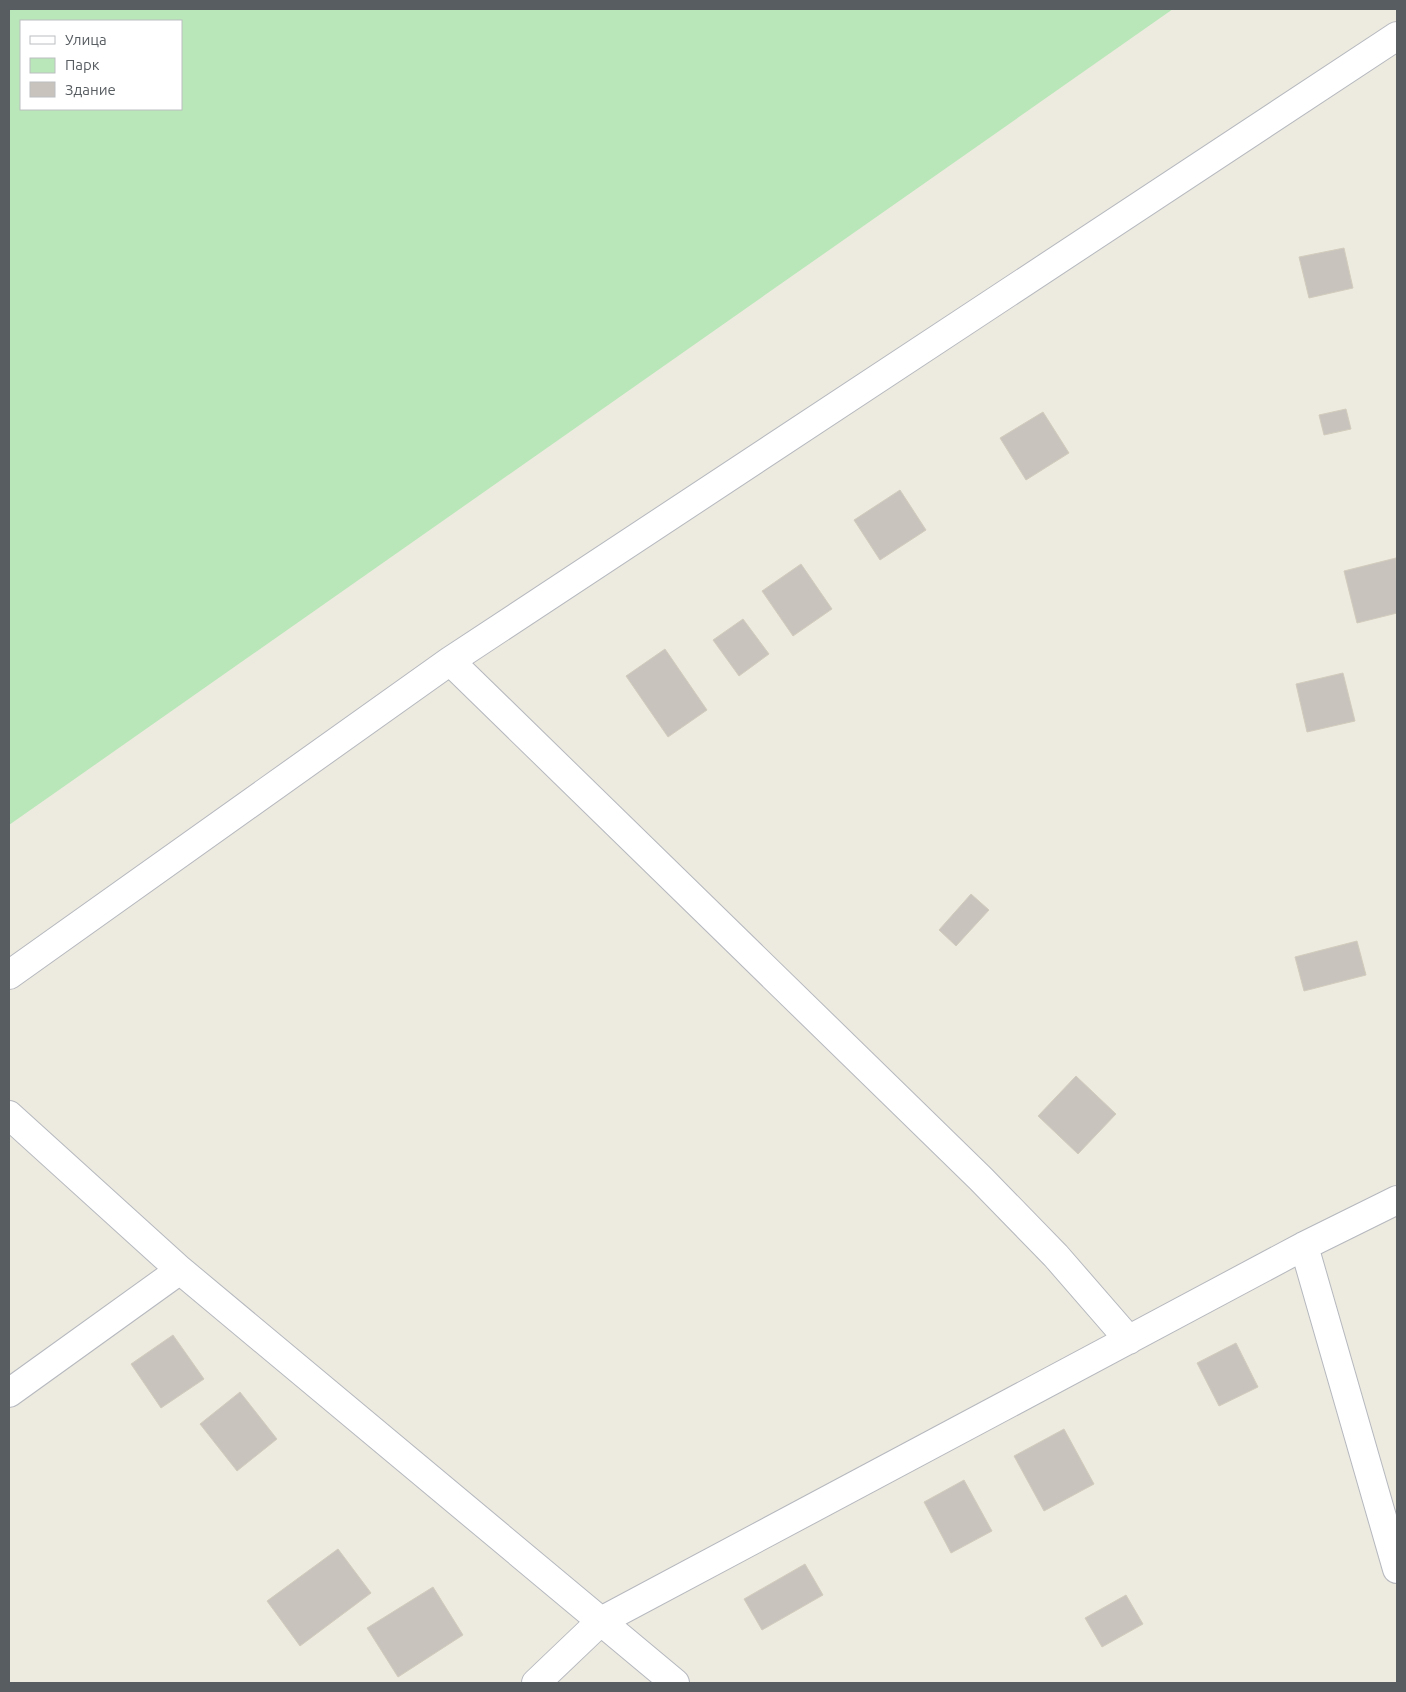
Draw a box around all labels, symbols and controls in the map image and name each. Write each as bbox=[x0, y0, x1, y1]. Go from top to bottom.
legend bbox=[20, 20, 182, 110]
text: Улица bbox=[65, 31, 107, 48]
text: Парк bbox=[65, 56, 100, 73]
text: Здание bbox=[65, 81, 116, 98]

